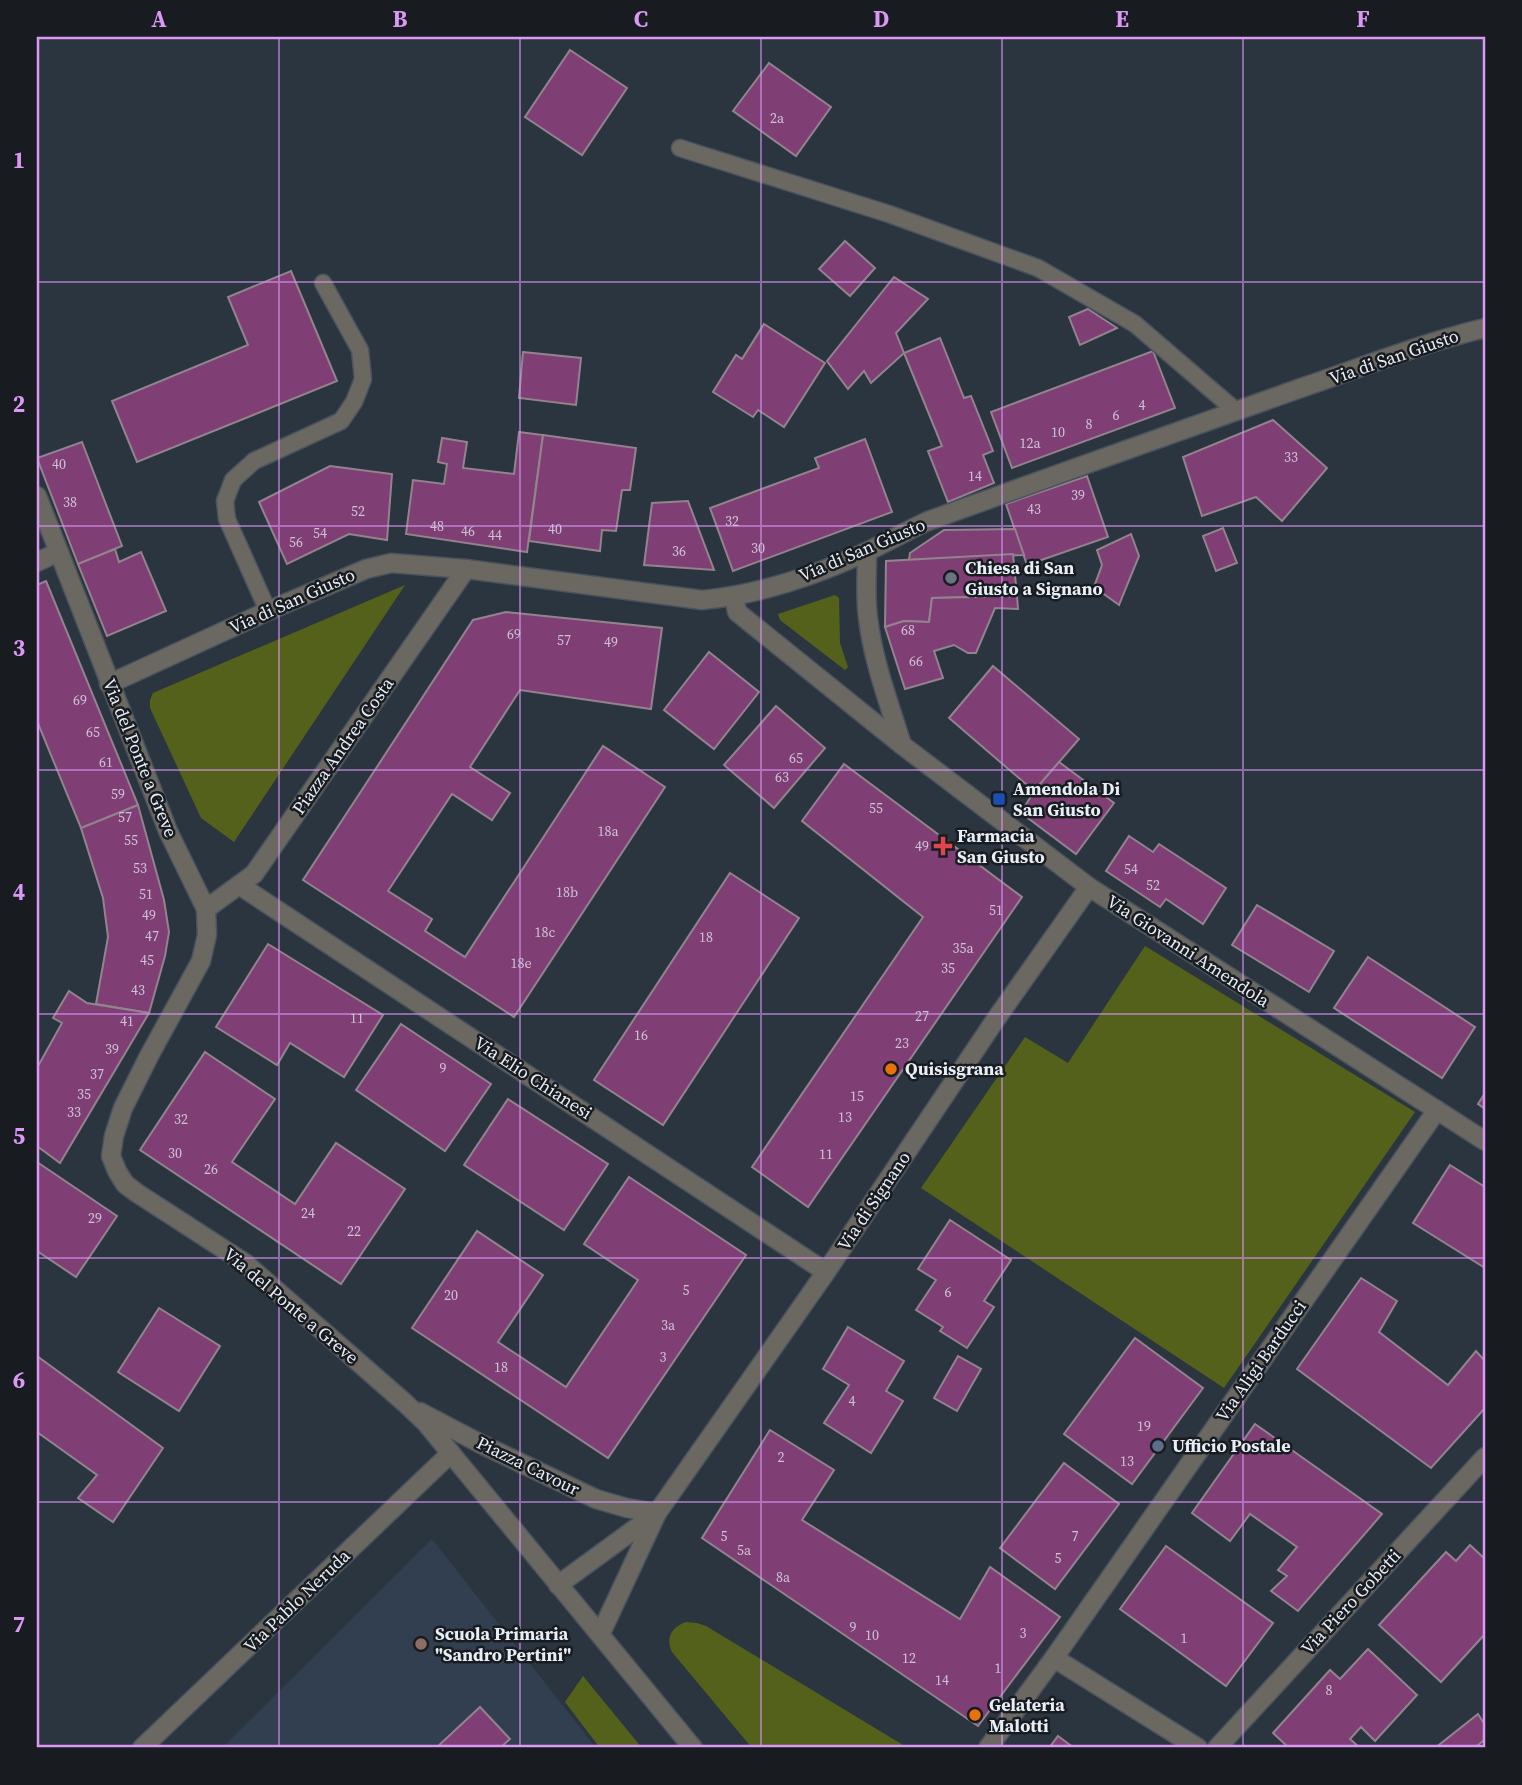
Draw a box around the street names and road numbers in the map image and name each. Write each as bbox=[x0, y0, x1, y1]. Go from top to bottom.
street label: Via di San Giusto bbox=[1326, 323, 1462, 390]
street label: Via di San Giusto bbox=[795, 512, 929, 587]
street label: Via di San Giusto bbox=[225, 562, 359, 639]
street label: Piazza Andrea Costa bbox=[286, 672, 400, 819]
street label: Via del Ponte a Greve bbox=[97, 675, 184, 841]
street label: Via Giovanni Amendola bbox=[1102, 888, 1275, 1013]
street label: Via Elio Chianesi bbox=[469, 1030, 597, 1125]
street label: Via di Signano bbox=[831, 1146, 916, 1255]
street label: Via del Ponte a Greve bbox=[218, 1242, 364, 1370]
street label: Via Aligi Barducci bbox=[1209, 1295, 1312, 1426]
street label: Piazza Cavour bbox=[473, 1430, 584, 1501]
street label: Via Pablo Neruda bbox=[238, 1543, 356, 1658]
street label: Via Piero Gobetti bbox=[1295, 1543, 1406, 1660]

